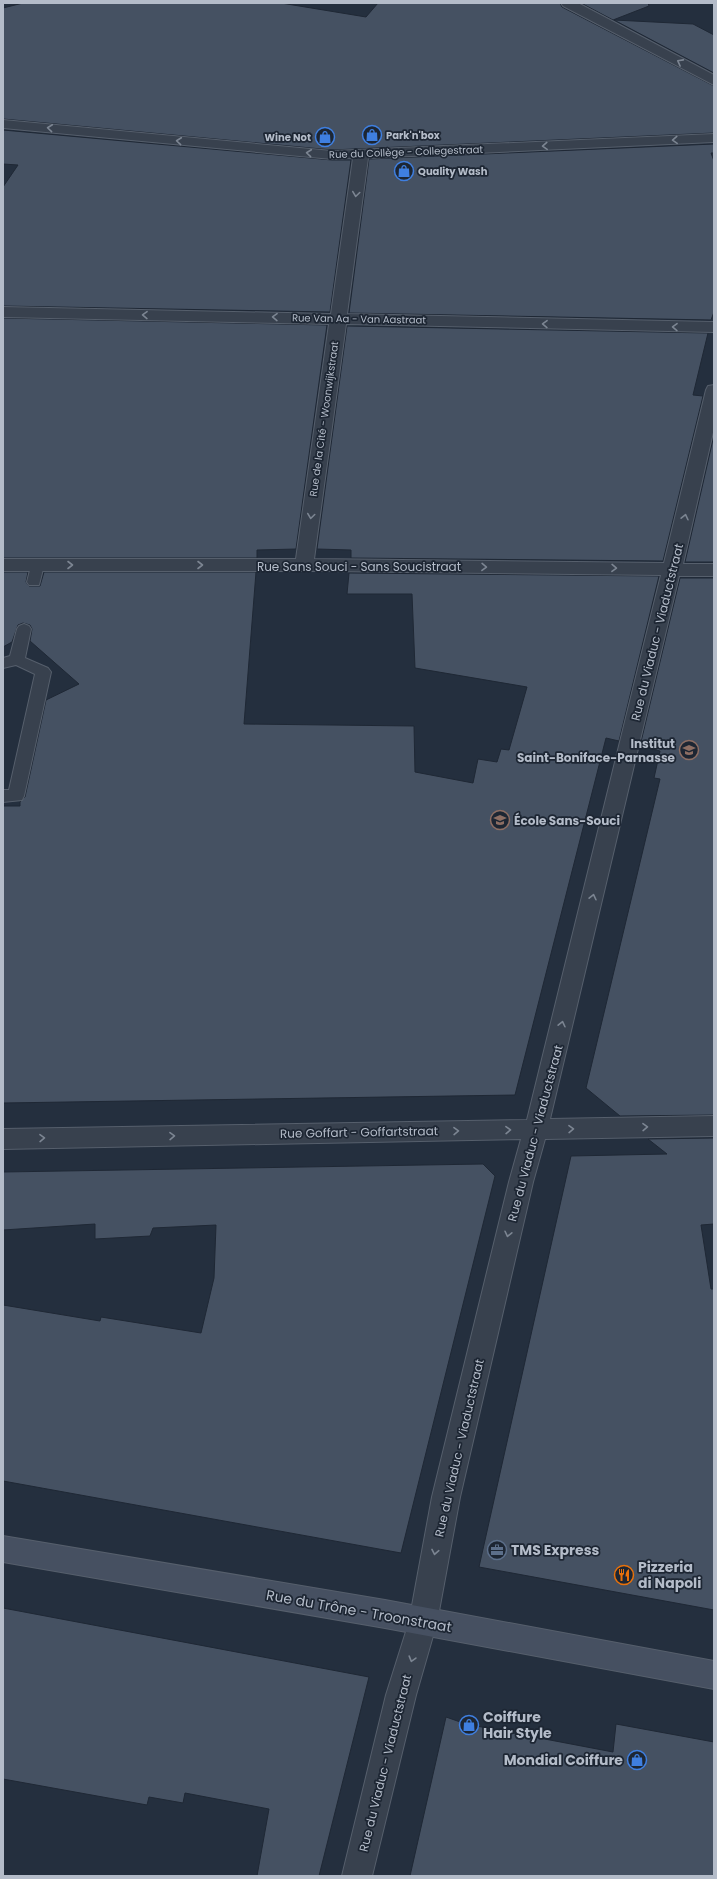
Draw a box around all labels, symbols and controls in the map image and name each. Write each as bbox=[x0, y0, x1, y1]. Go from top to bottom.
one-way arrow bbox=[676, 60, 684, 67]
one-way arrow bbox=[47, 124, 53, 133]
shop icon: Park'n'box bbox=[361, 124, 383, 146]
shop icon: Wine Not bbox=[314, 126, 336, 148]
place label: Park'n'box bbox=[386, 128, 440, 143]
place label: Wine Not bbox=[265, 130, 311, 145]
one-way arrow bbox=[672, 135, 678, 144]
one-way arrow bbox=[176, 136, 182, 145]
street label: Rue du Collège - Collegestraat bbox=[329, 142, 484, 162]
one-way arrow bbox=[542, 142, 548, 150]
one-way arrow bbox=[305, 149, 312, 158]
shop icon: Quality Wash bbox=[393, 160, 415, 182]
place label: Quality Wash bbox=[418, 164, 488, 179]
one-way arrow bbox=[352, 191, 361, 197]
street label: Rue Van Aa - Van Aastraat bbox=[292, 310, 427, 328]
one-way arrow bbox=[142, 311, 148, 319]
one-way arrow bbox=[272, 313, 278, 321]
one-way arrow bbox=[542, 319, 548, 328]
one-way arrow bbox=[672, 323, 678, 331]
street label: Rue de la Cité - Woonwijkstraat bbox=[306, 340, 342, 498]
one-way arrow bbox=[307, 513, 316, 519]
one-way arrow bbox=[680, 514, 688, 521]
street label: Rue du Viaduc - Viaductstraat bbox=[627, 542, 687, 722]
street label: Rue Sans Souci - Sans Soucistraat bbox=[257, 558, 461, 575]
one-way arrow bbox=[67, 561, 73, 569]
one-way arrow bbox=[197, 561, 203, 569]
one-way arrow bbox=[481, 563, 487, 571]
one-way arrow bbox=[611, 564, 617, 573]
place label: Institut Saint-Boniface-Parnasse bbox=[517, 735, 676, 766]
school or university icon: Institut Saint-Boniface-Parnasse bbox=[678, 739, 700, 761]
school or university icon: École Sans-Souci bbox=[489, 809, 511, 831]
place label: École Sans-Souci bbox=[514, 812, 620, 829]
one-way arrow bbox=[588, 894, 596, 901]
one-way arrow bbox=[558, 1021, 566, 1027]
street label: Rue du Viaduc - Viaductstraat bbox=[503, 1043, 567, 1223]
street label: Rue Goffart - Goffartstraat bbox=[280, 1122, 438, 1142]
one-way arrow bbox=[642, 1123, 648, 1132]
one-way arrow bbox=[568, 1125, 574, 1133]
one-way arrow bbox=[453, 1126, 459, 1135]
one-way arrow bbox=[505, 1126, 511, 1134]
one-way arrow bbox=[169, 1132, 175, 1140]
one-way arrow bbox=[39, 1134, 45, 1142]
one-way arrow bbox=[505, 1231, 513, 1237]
street label: Rue du Viaduc - Viaductstraat bbox=[430, 1357, 488, 1539]
office icon: TMS Express bbox=[486, 1539, 508, 1561]
place label: TMS Express bbox=[511, 1540, 599, 1560]
one-way arrow bbox=[431, 1549, 440, 1555]
place label: Pizzeria di Napoli bbox=[638, 1557, 701, 1593]
restaurant icon: Pizzeria di Napoli bbox=[613, 1564, 635, 1586]
street label: Rue du Trône - Troonstraat bbox=[265, 1585, 453, 1637]
one-way arrow bbox=[408, 1655, 417, 1662]
street label: Rue du Viaduc - Viaductstraat bbox=[355, 1673, 415, 1853]
place label: Coiffure Hair Style bbox=[483, 1707, 552, 1743]
shop icon: Coiffure Hair Style bbox=[458, 1714, 480, 1736]
shop icon: Mondial Coiffure bbox=[626, 1749, 648, 1771]
place label: Mondial Coiffure bbox=[504, 1750, 623, 1770]

